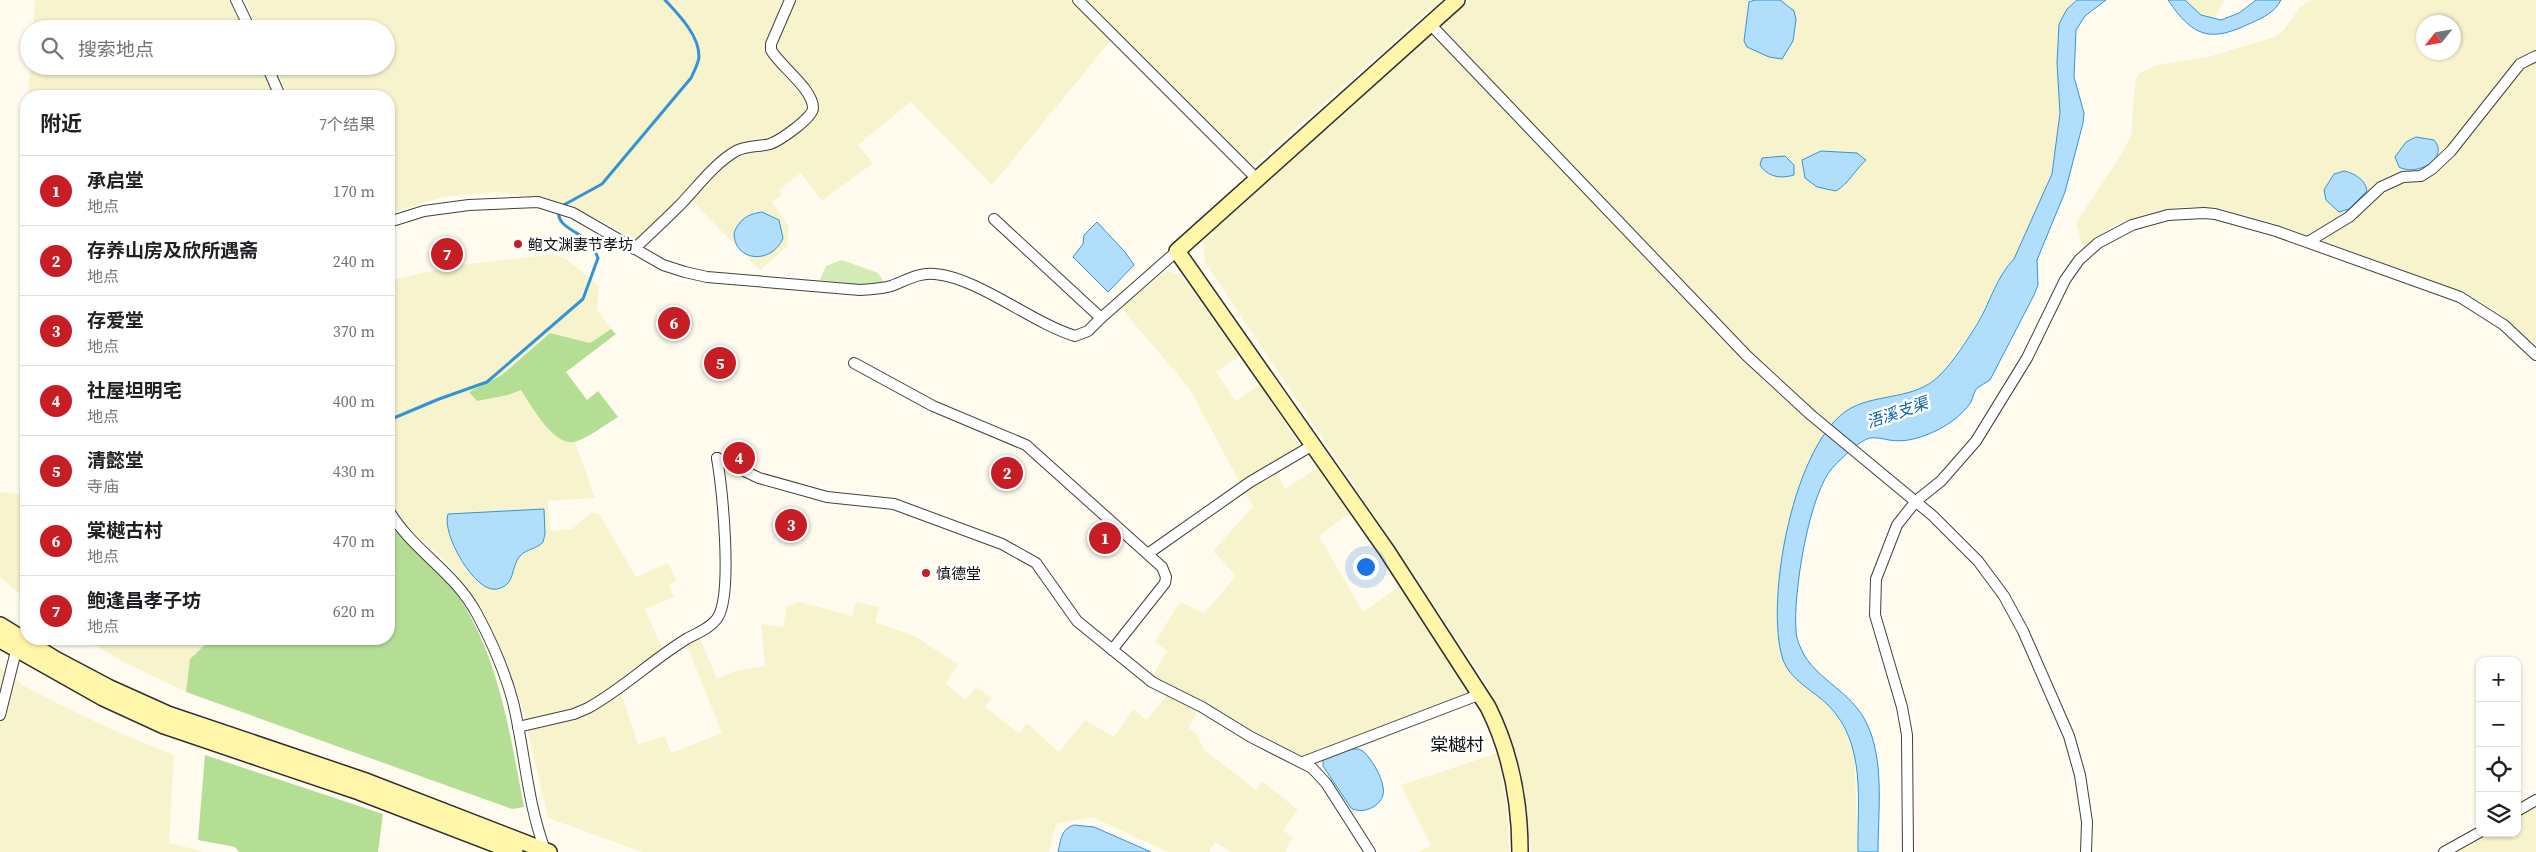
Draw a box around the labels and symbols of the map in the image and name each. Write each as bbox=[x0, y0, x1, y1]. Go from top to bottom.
north arrow bbox=[2416, 15, 2461, 60]
place label: 鲍文渊妻节孝坊 bbox=[528, 234, 633, 255]
pin: 7 bbox=[431, 235, 463, 273]
marker: 鲍文渊妻节孝坊 bbox=[512, 238, 524, 250]
pin: 6 bbox=[658, 304, 690, 342]
pin: 5 bbox=[704, 344, 736, 382]
water label: 浯溪支渠 bbox=[1863, 391, 1933, 433]
pin: 4 bbox=[723, 439, 755, 477]
pin: 2 bbox=[991, 454, 1023, 492]
pin: 3 bbox=[775, 506, 807, 544]
pin: 1 bbox=[1089, 519, 1121, 557]
your location bbox=[1353, 554, 1379, 580]
place label: 慎德堂 bbox=[936, 563, 981, 584]
marker: 慎德堂 bbox=[920, 567, 932, 579]
district label: 棠樾村 bbox=[1430, 732, 1484, 757]

